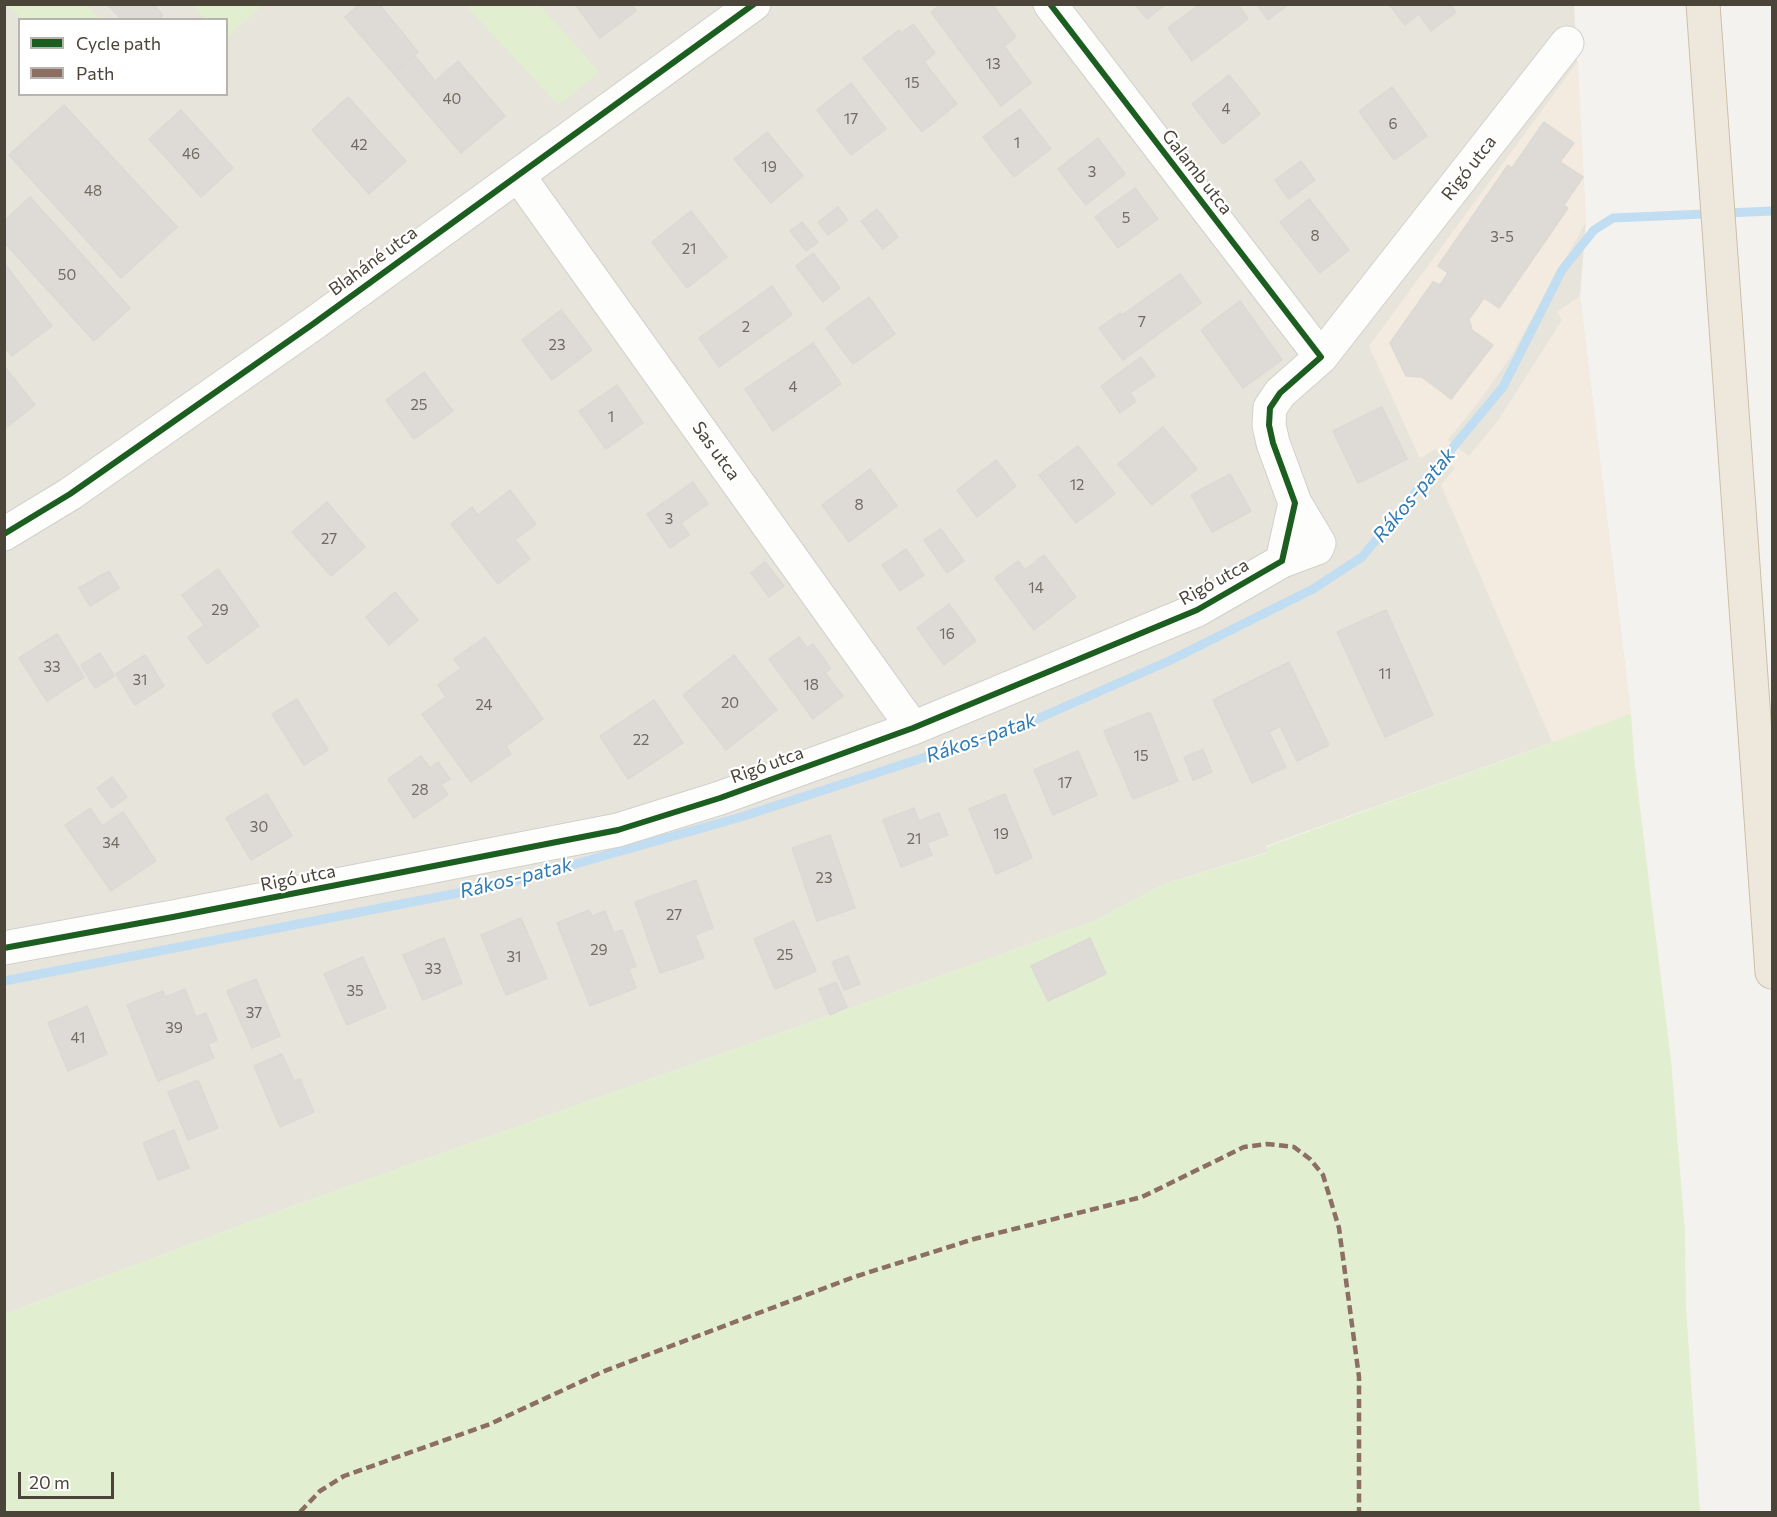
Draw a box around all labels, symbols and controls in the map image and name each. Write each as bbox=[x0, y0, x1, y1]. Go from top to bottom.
legend bbox=[18, 18, 228, 96]
text: Cycle path bbox=[76, 32, 161, 54]
house number: 13 bbox=[986, 55, 1000, 73]
text: Path bbox=[76, 62, 114, 84]
house number: 15 bbox=[904, 74, 920, 92]
house number: 40 bbox=[443, 90, 461, 108]
house number: 4 bbox=[1222, 100, 1230, 118]
house number: 17 bbox=[844, 110, 858, 128]
house number: 6 bbox=[1388, 115, 1398, 133]
street label: Galamb utca bbox=[1157, 125, 1237, 219]
street label: Rigó utca bbox=[1437, 131, 1501, 205]
house number: 1 bbox=[1014, 134, 1020, 152]
house number: 42 bbox=[350, 136, 368, 154]
house number: 46 bbox=[182, 145, 200, 163]
house number: 19 bbox=[761, 158, 777, 176]
house number: 3 bbox=[1088, 163, 1096, 181]
house number: 48 bbox=[84, 182, 102, 200]
house number: 5 bbox=[1122, 209, 1130, 227]
street label: Blaháné utca bbox=[325, 222, 421, 300]
house number: 8 bbox=[1310, 227, 1320, 245]
house number: 3-5 bbox=[1490, 228, 1514, 246]
house number: 21 bbox=[682, 240, 696, 258]
house number: 50 bbox=[58, 266, 76, 284]
house number: 7 bbox=[1138, 313, 1146, 331]
house number: 2 bbox=[742, 318, 750, 336]
house number: 23 bbox=[549, 336, 565, 354]
house number: 4 bbox=[789, 378, 797, 396]
house number: 25 bbox=[411, 396, 427, 414]
house number: 1 bbox=[608, 408, 614, 426]
street label: Sas utca bbox=[688, 417, 744, 485]
water label: Rákos-patak bbox=[1368, 443, 1460, 547]
house number: 12 bbox=[1070, 476, 1084, 494]
house number: 8 bbox=[854, 496, 864, 514]
house number: 3 bbox=[665, 510, 673, 528]
house number: 27 bbox=[321, 530, 337, 548]
street label: Rigó utca bbox=[1175, 554, 1253, 610]
house number: 14 bbox=[1028, 579, 1044, 597]
house number: 29 bbox=[211, 601, 229, 619]
house number: 16 bbox=[939, 625, 955, 643]
house number: 33 bbox=[43, 658, 61, 676]
house number: 11 bbox=[1379, 665, 1391, 683]
house number: 31 bbox=[133, 671, 147, 689]
house number: 18 bbox=[803, 676, 819, 694]
house number: 20 bbox=[721, 694, 739, 712]
house number: 24 bbox=[475, 696, 493, 714]
water label: Rákos-patak bbox=[923, 708, 1039, 768]
house number: 22 bbox=[633, 731, 649, 749]
street label: Rigó utca bbox=[728, 742, 806, 788]
house number: 15 bbox=[1133, 747, 1149, 765]
house number: 17 bbox=[1058, 774, 1072, 792]
house number: 28 bbox=[411, 781, 429, 799]
house number: 30 bbox=[250, 818, 268, 836]
house number: 19 bbox=[993, 825, 1009, 843]
house number: 21 bbox=[907, 830, 921, 848]
house number: 34 bbox=[102, 834, 120, 852]
water label: Rákos-patak bbox=[457, 852, 575, 904]
street label: Rigó utca bbox=[259, 860, 337, 896]
house number: 23 bbox=[816, 869, 832, 887]
house number: 27 bbox=[666, 906, 682, 924]
house number: 29 bbox=[590, 941, 608, 959]
house number: 25 bbox=[777, 946, 793, 964]
house number: 31 bbox=[507, 948, 521, 966]
house number: 33 bbox=[424, 960, 442, 978]
house number: 35 bbox=[346, 982, 364, 1000]
house number: 37 bbox=[246, 1004, 262, 1022]
house number: 39 bbox=[165, 1019, 183, 1037]
house number: 41 bbox=[71, 1029, 85, 1047]
scale bar bbox=[21, 1460, 117, 1498]
text: 20 m bbox=[29, 1471, 70, 1493]

